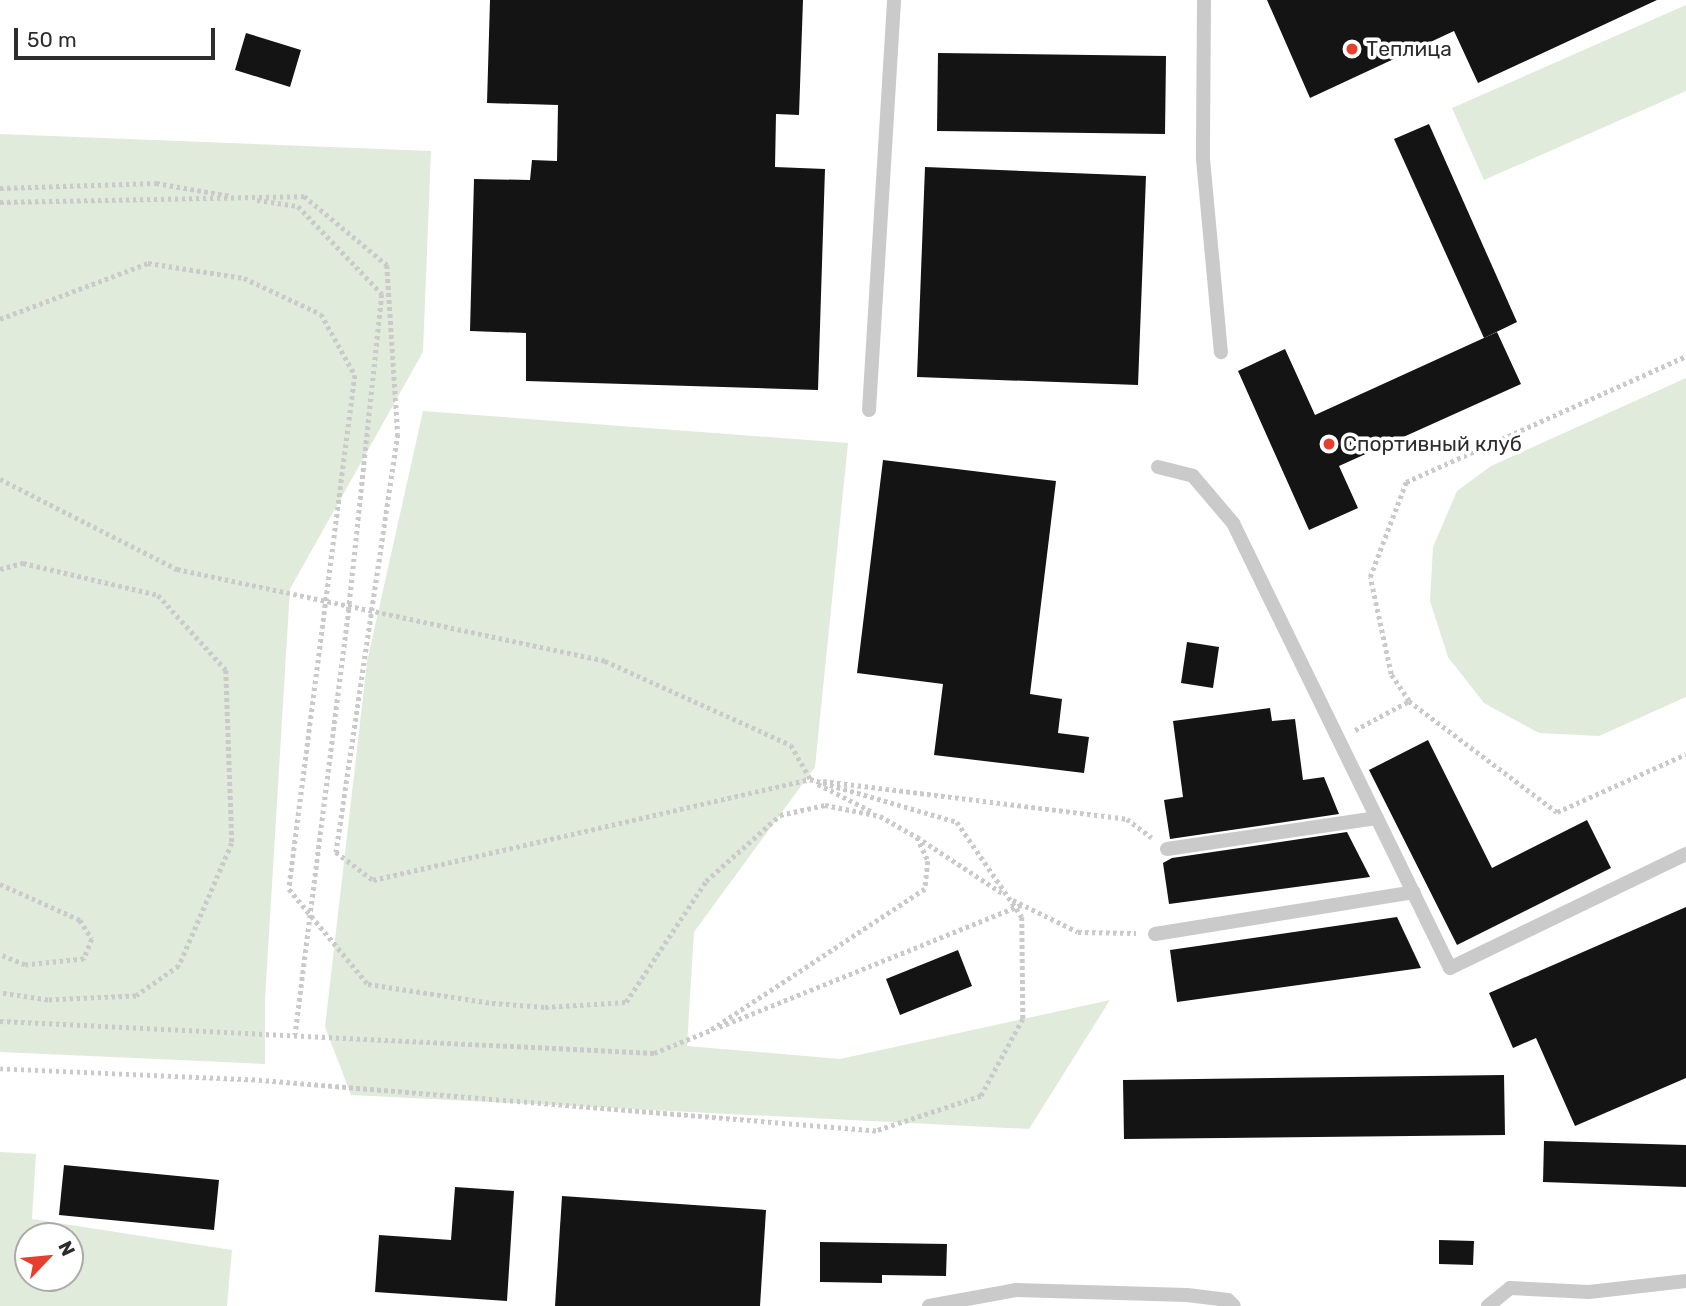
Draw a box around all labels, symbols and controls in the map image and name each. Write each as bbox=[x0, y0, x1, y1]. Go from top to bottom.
scale bar bbox=[18, 14, 219, 58]
text: 50 m bbox=[27, 27, 77, 52]
place label: Теплица bbox=[1366, 36, 1452, 62]
marker: Теплица bbox=[1344, 41, 1360, 57]
place label: Спортивный клуб bbox=[1343, 431, 1522, 457]
marker: Спортивный клуб bbox=[1321, 436, 1337, 452]
north arrow bbox=[14, 1222, 84, 1292]
text: N bbox=[53, 1237, 80, 1260]

